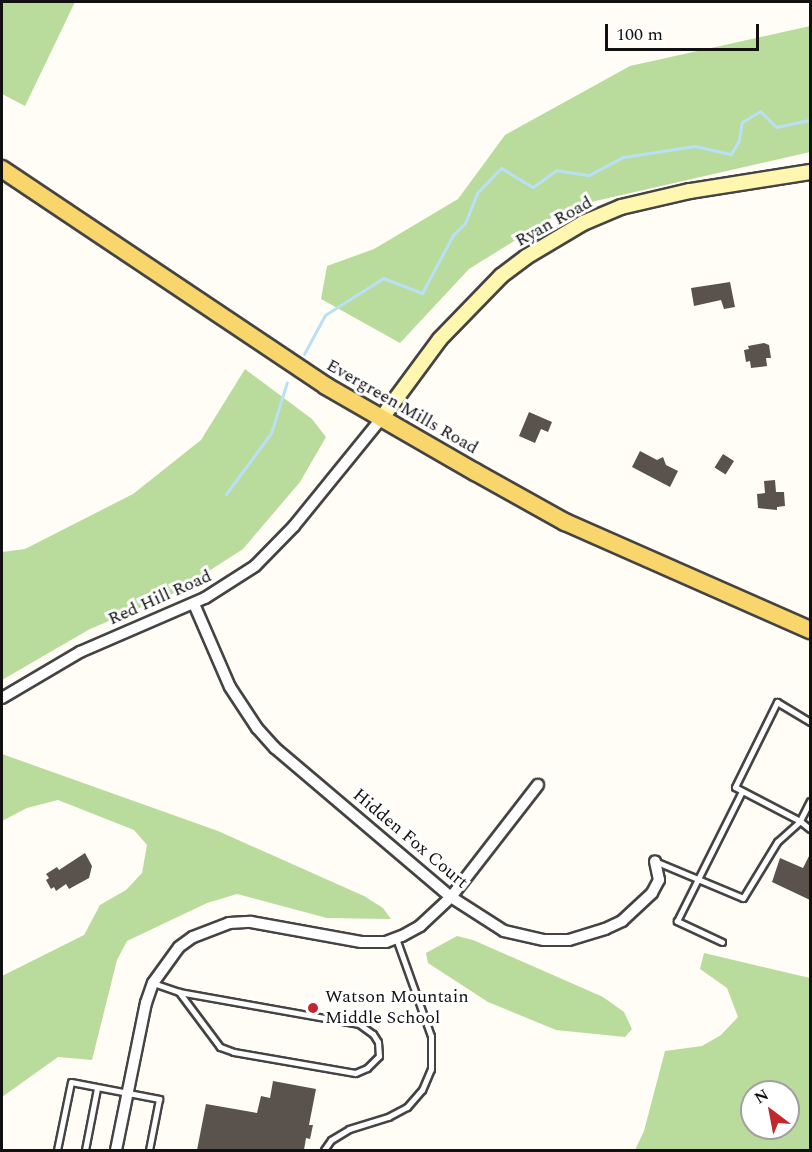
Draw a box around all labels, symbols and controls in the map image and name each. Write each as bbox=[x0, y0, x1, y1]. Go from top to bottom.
scale bar bbox=[608, 12, 762, 50]
text: 100 m bbox=[616, 21, 663, 48]
street label: Ryan Road bbox=[512, 192, 596, 252]
street label: Evergreen Mills Road bbox=[322, 355, 482, 459]
street label: Red Hill Road bbox=[105, 566, 215, 630]
street label: Hidden Fox Court bbox=[348, 784, 472, 894]
place label: Watson Mountain Middle School bbox=[325, 987, 469, 1030]
marker: Watson Mountain Middle School bbox=[306, 1001, 320, 1015]
north arrow bbox=[740, 1080, 800, 1140]
text: N bbox=[750, 1083, 773, 1110]

